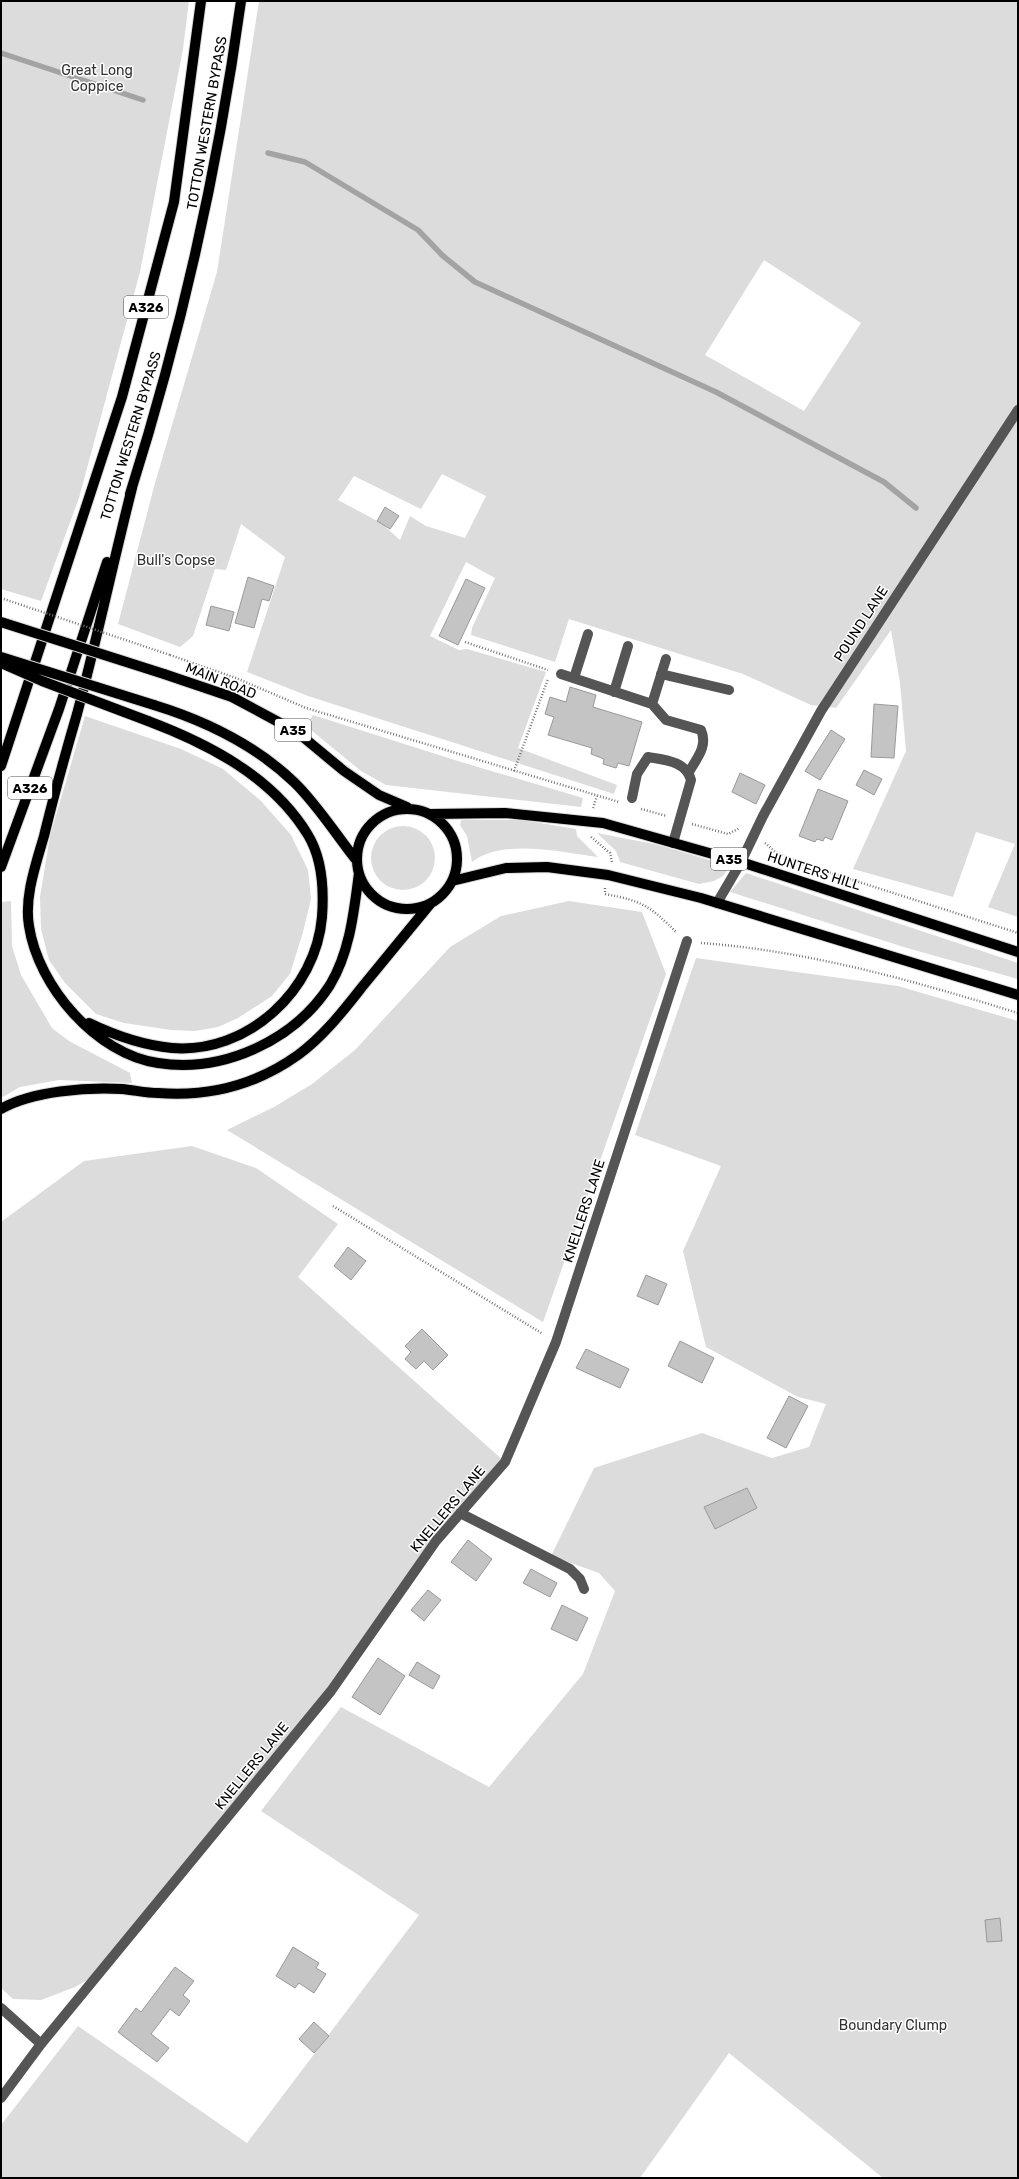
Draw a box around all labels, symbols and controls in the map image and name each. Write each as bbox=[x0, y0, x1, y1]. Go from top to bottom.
street label: TOTTON WESTERN BYPASS bbox=[183, 35, 231, 211]
park label: Great Long Coppice bbox=[61, 62, 133, 95]
road number: A326 bbox=[124, 296, 168, 318]
street label: TOTTON WESTERN BYPASS bbox=[97, 349, 165, 523]
park label: Bull's Copse bbox=[137, 552, 215, 569]
street label: POUND LANE bbox=[830, 583, 892, 665]
street label: MAIN ROAD bbox=[183, 659, 259, 703]
road number: A35 bbox=[275, 719, 311, 741]
road number: A326 bbox=[8, 777, 52, 799]
road number: A35 bbox=[711, 848, 747, 870]
street label: HUNTERS HILL bbox=[765, 848, 863, 894]
street label: KNELLERS LANE bbox=[559, 1157, 609, 1265]
street label: KNELLERS LANE bbox=[407, 1462, 489, 1556]
street label: KNELLERS LANE bbox=[212, 1719, 292, 1813]
park label: Boundary Clump bbox=[839, 2017, 947, 2034]

